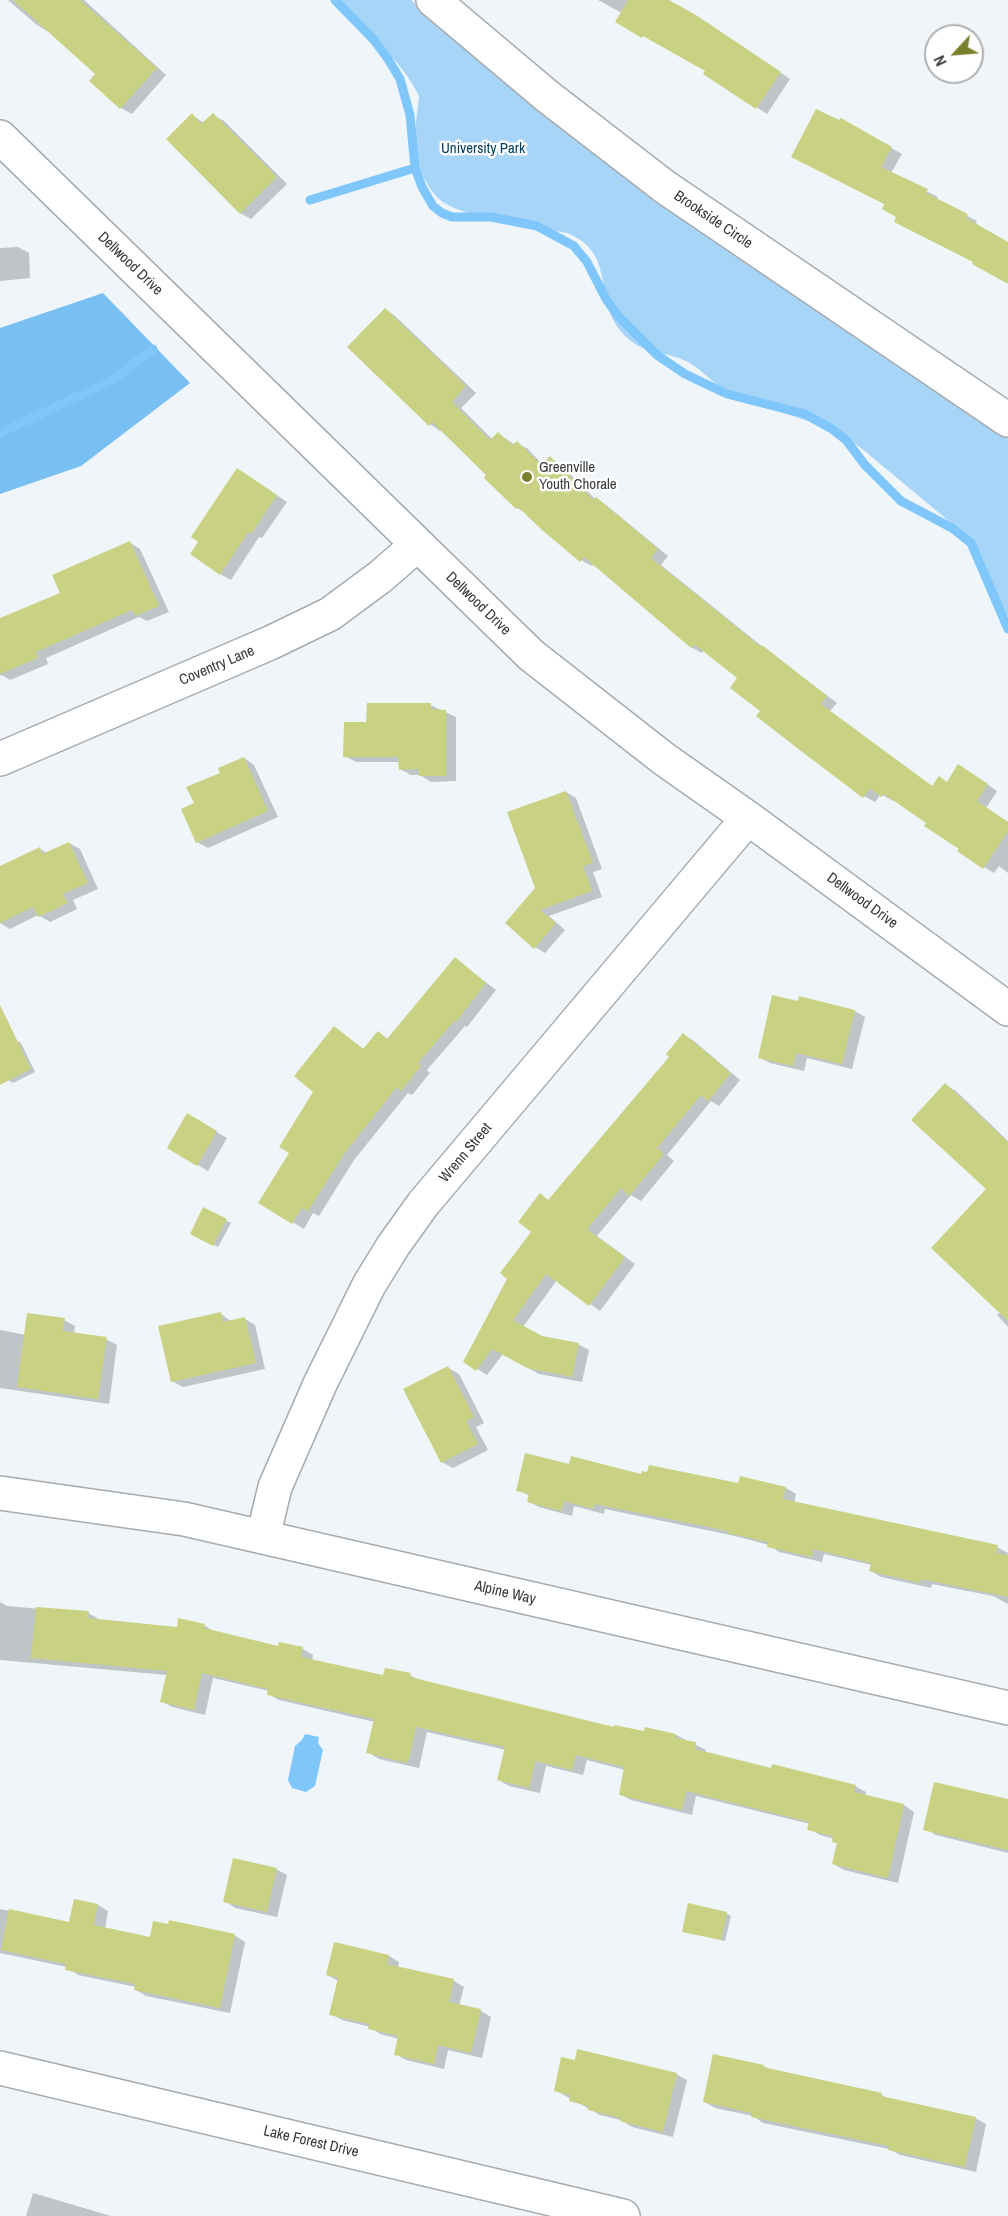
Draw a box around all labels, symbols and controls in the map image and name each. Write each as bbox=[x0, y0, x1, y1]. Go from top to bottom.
north arrow bbox=[924, 24, 984, 84]
text: N bbox=[928, 52, 952, 70]
park label: University Park bbox=[441, 140, 525, 158]
street label: Brookside Circle bbox=[670, 187, 756, 253]
street label: Dellwood Drive bbox=[94, 229, 166, 299]
place label: Greenville Youth Chorale bbox=[539, 459, 617, 494]
marker: Greenville Youth Chorale bbox=[520, 470, 534, 484]
street label: Dellwood Drive bbox=[442, 569, 514, 639]
street label: Coventry Lane bbox=[177, 642, 257, 690]
street label: Dellwood Drive bbox=[823, 869, 901, 933]
street label: Wrenn Street bbox=[436, 1120, 496, 1186]
street label: Alpine Way bbox=[473, 1577, 537, 1609]
street label: Lake Forest Drive bbox=[262, 2122, 360, 2162]

